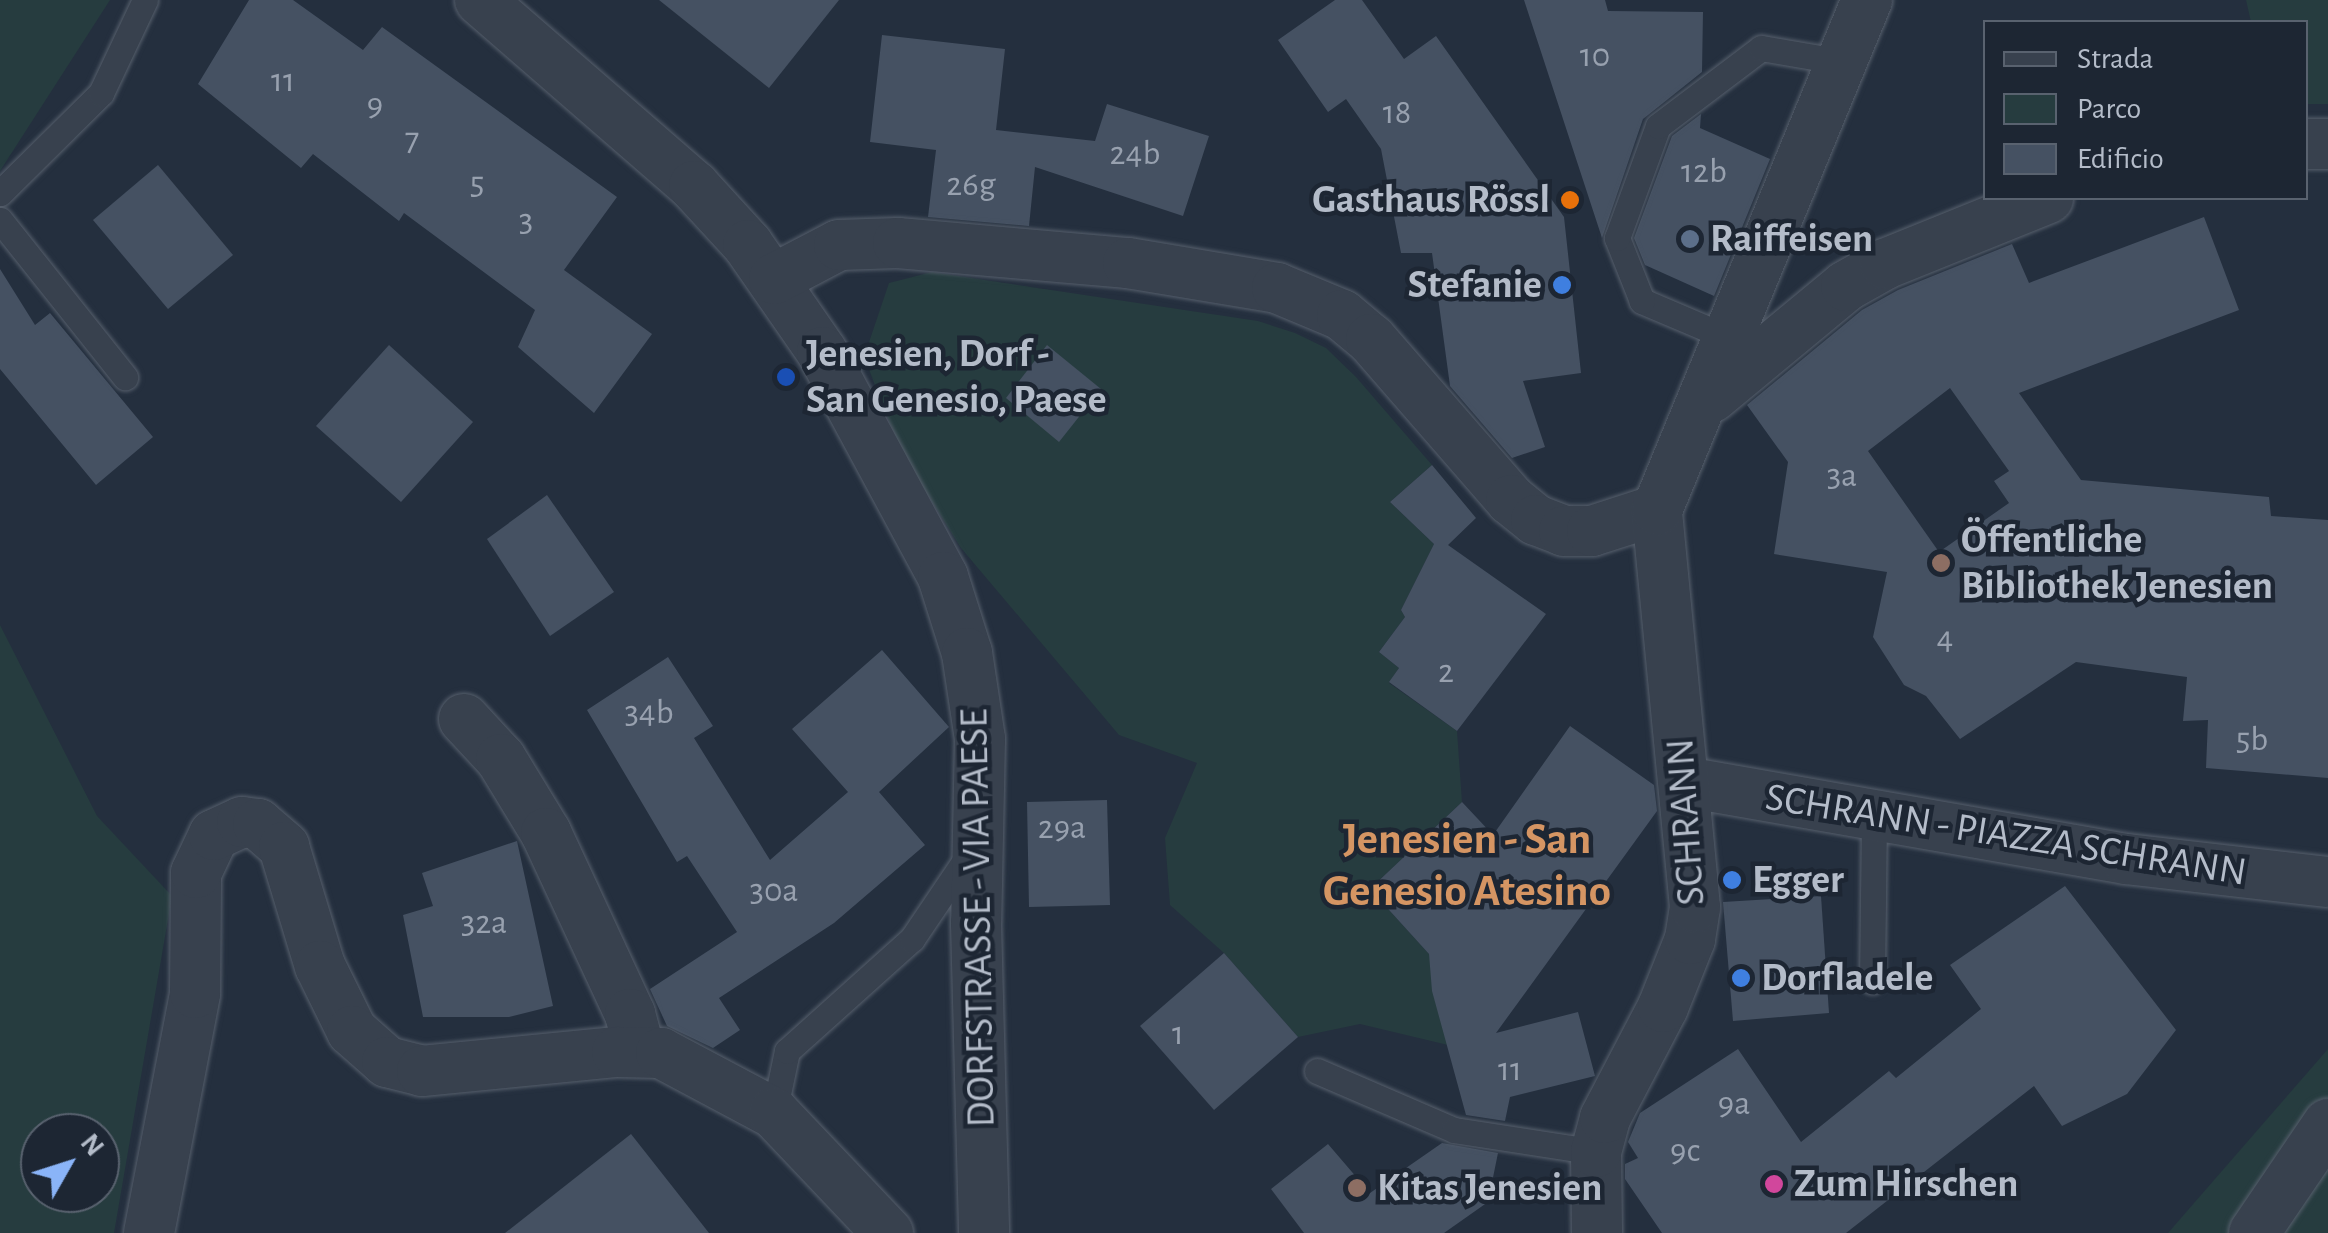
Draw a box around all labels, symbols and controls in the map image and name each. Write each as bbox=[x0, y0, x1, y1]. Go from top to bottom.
legend bbox=[1983, 20, 2308, 200]
house number: 10 bbox=[1580, 35, 1610, 77]
text: Strada bbox=[2077, 44, 2153, 74]
house number: 11 bbox=[271, 60, 295, 102]
house number: 9 bbox=[367, 84, 383, 126]
house number: 18 bbox=[1383, 92, 1411, 134]
text: Parco bbox=[2077, 94, 2141, 124]
house number: 7 bbox=[405, 119, 419, 161]
house number: 24b bbox=[1110, 133, 1160, 175]
text: Edificio bbox=[2077, 144, 2164, 174]
house number: 12b bbox=[1681, 151, 1727, 193]
house number: 5 bbox=[470, 163, 484, 205]
house number: 26g bbox=[946, 164, 996, 206]
place label: Gasthaus Rössl bbox=[1312, 176, 1550, 224]
marker: Gasthaus Rössl bbox=[1559, 189, 1581, 211]
house number: 3 bbox=[519, 200, 533, 242]
place label: Raiffeisen bbox=[1710, 215, 1873, 263]
marker: Raiffeisen bbox=[1679, 228, 1701, 250]
place label: Stefanie bbox=[1408, 261, 1542, 309]
marker: Stefanie bbox=[1551, 274, 1573, 296]
place label: Jenesien, Dorf - San Genesio, Paese bbox=[806, 330, 1107, 424]
marker: Jenesien, Dorf - San Genesio, Paese bbox=[775, 366, 797, 388]
house number: 3a bbox=[1827, 455, 1857, 497]
place label: Öffentliche Bibliothek Jenesien bbox=[1961, 516, 2273, 610]
marker: Öffentliche Bibliothek Jenesien bbox=[1930, 552, 1952, 574]
house number: 4 bbox=[1937, 618, 1953, 660]
house number: 2 bbox=[1438, 651, 1454, 693]
house number: 34b bbox=[624, 692, 674, 734]
street label: DORFSTRASSE - VIA PAESE bbox=[950, 708, 1006, 1128]
house number: 5b bbox=[2236, 719, 2268, 761]
street label: SCHRANN bbox=[1656, 737, 1716, 907]
street label: SCHRANN - PIAZZA SCHRANN bbox=[1762, 773, 2250, 897]
house number: 29a bbox=[1038, 807, 1086, 849]
district label: Jenesien - San Genesio Atesino bbox=[1323, 813, 1611, 919]
place label: Egger bbox=[1752, 856, 1844, 904]
marker: Egger bbox=[1721, 869, 1743, 891]
house number: 30a bbox=[749, 870, 799, 912]
house number: 32a bbox=[461, 902, 507, 944]
place label: Dorfladele bbox=[1761, 954, 1933, 1002]
marker: Dorfladele bbox=[1730, 967, 1752, 989]
house number: 1 bbox=[1172, 1013, 1184, 1055]
house number: 11 bbox=[1498, 1049, 1522, 1091]
house number: 9a bbox=[1718, 1083, 1750, 1125]
north arrow bbox=[20, 1113, 120, 1213]
text: N bbox=[75, 1129, 109, 1162]
house number: 9c bbox=[1670, 1130, 1700, 1172]
place label: Zum Hirschen bbox=[1794, 1160, 2018, 1208]
place label: Kitas Jenesien bbox=[1377, 1164, 1602, 1212]
marker: Zum Hirschen bbox=[1763, 1173, 1785, 1195]
marker: Kitas Jenesien bbox=[1346, 1177, 1368, 1199]

